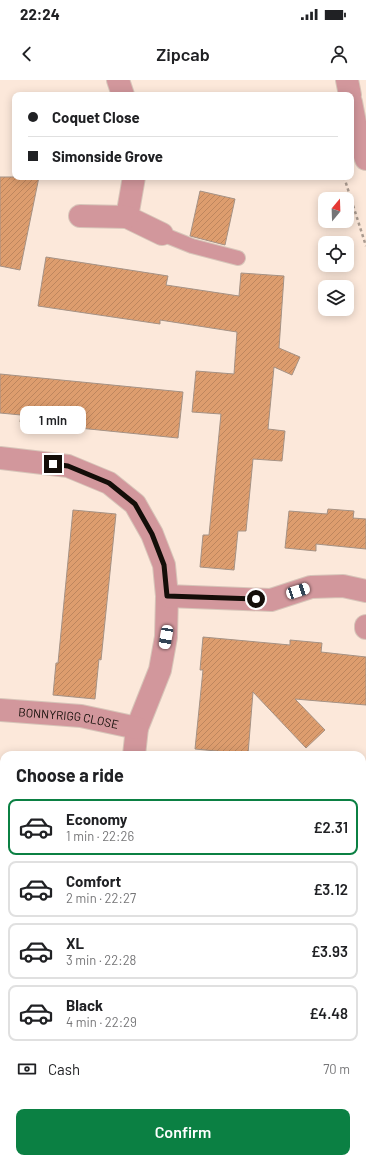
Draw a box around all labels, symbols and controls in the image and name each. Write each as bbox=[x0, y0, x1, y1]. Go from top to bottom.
text: 22:24 bbox=[20, 5, 60, 23]
icon: back bbox=[16, 43, 38, 65]
text: Zipcab bbox=[156, 43, 210, 65]
icon: person bbox=[328, 43, 350, 65]
text: Coquet Close bbox=[52, 108, 140, 126]
text: Simonside Grove bbox=[52, 147, 163, 165]
north arrow bbox=[318, 192, 354, 228]
map controls bbox=[318, 192, 354, 316]
button: locate bbox=[318, 236, 354, 272]
button: layers bbox=[318, 280, 354, 316]
callout: 1 min bbox=[20, 406, 86, 434]
text: 1 min bbox=[39, 412, 67, 428]
route end bbox=[44, 455, 62, 473]
car bbox=[285, 582, 311, 600]
route start bbox=[247, 590, 265, 608]
car bbox=[158, 624, 174, 650]
street label: BONNYRIGG CLOSE bbox=[18, 704, 120, 731]
text: Choose a ride bbox=[16, 764, 124, 786]
icon: car bbox=[18, 809, 54, 845]
text: Economy bbox=[66, 810, 127, 828]
text: £2.31 bbox=[313, 818, 348, 836]
text: 1 min · 22:26 bbox=[66, 828, 134, 844]
icon: car bbox=[18, 871, 54, 907]
text: Comfort bbox=[66, 872, 121, 890]
text: £3.12 bbox=[313, 880, 348, 898]
text: 2 min · 22:27 bbox=[66, 890, 136, 906]
icon: car bbox=[18, 933, 54, 969]
text: XL bbox=[66, 934, 84, 952]
text: £3.93 bbox=[311, 942, 348, 960]
text: 3 min · 22:28 bbox=[66, 952, 136, 968]
icon: car bbox=[18, 995, 54, 1031]
text: Black bbox=[66, 996, 103, 1014]
text: £4.48 bbox=[309, 1004, 348, 1022]
text: 4 min · 22:29 bbox=[66, 1014, 137, 1030]
icon: cash bbox=[16, 1058, 38, 1080]
text: Cash bbox=[48, 1060, 80, 1078]
text: 70 m bbox=[323, 1061, 350, 1077]
button: Confirm bbox=[16, 1109, 350, 1155]

